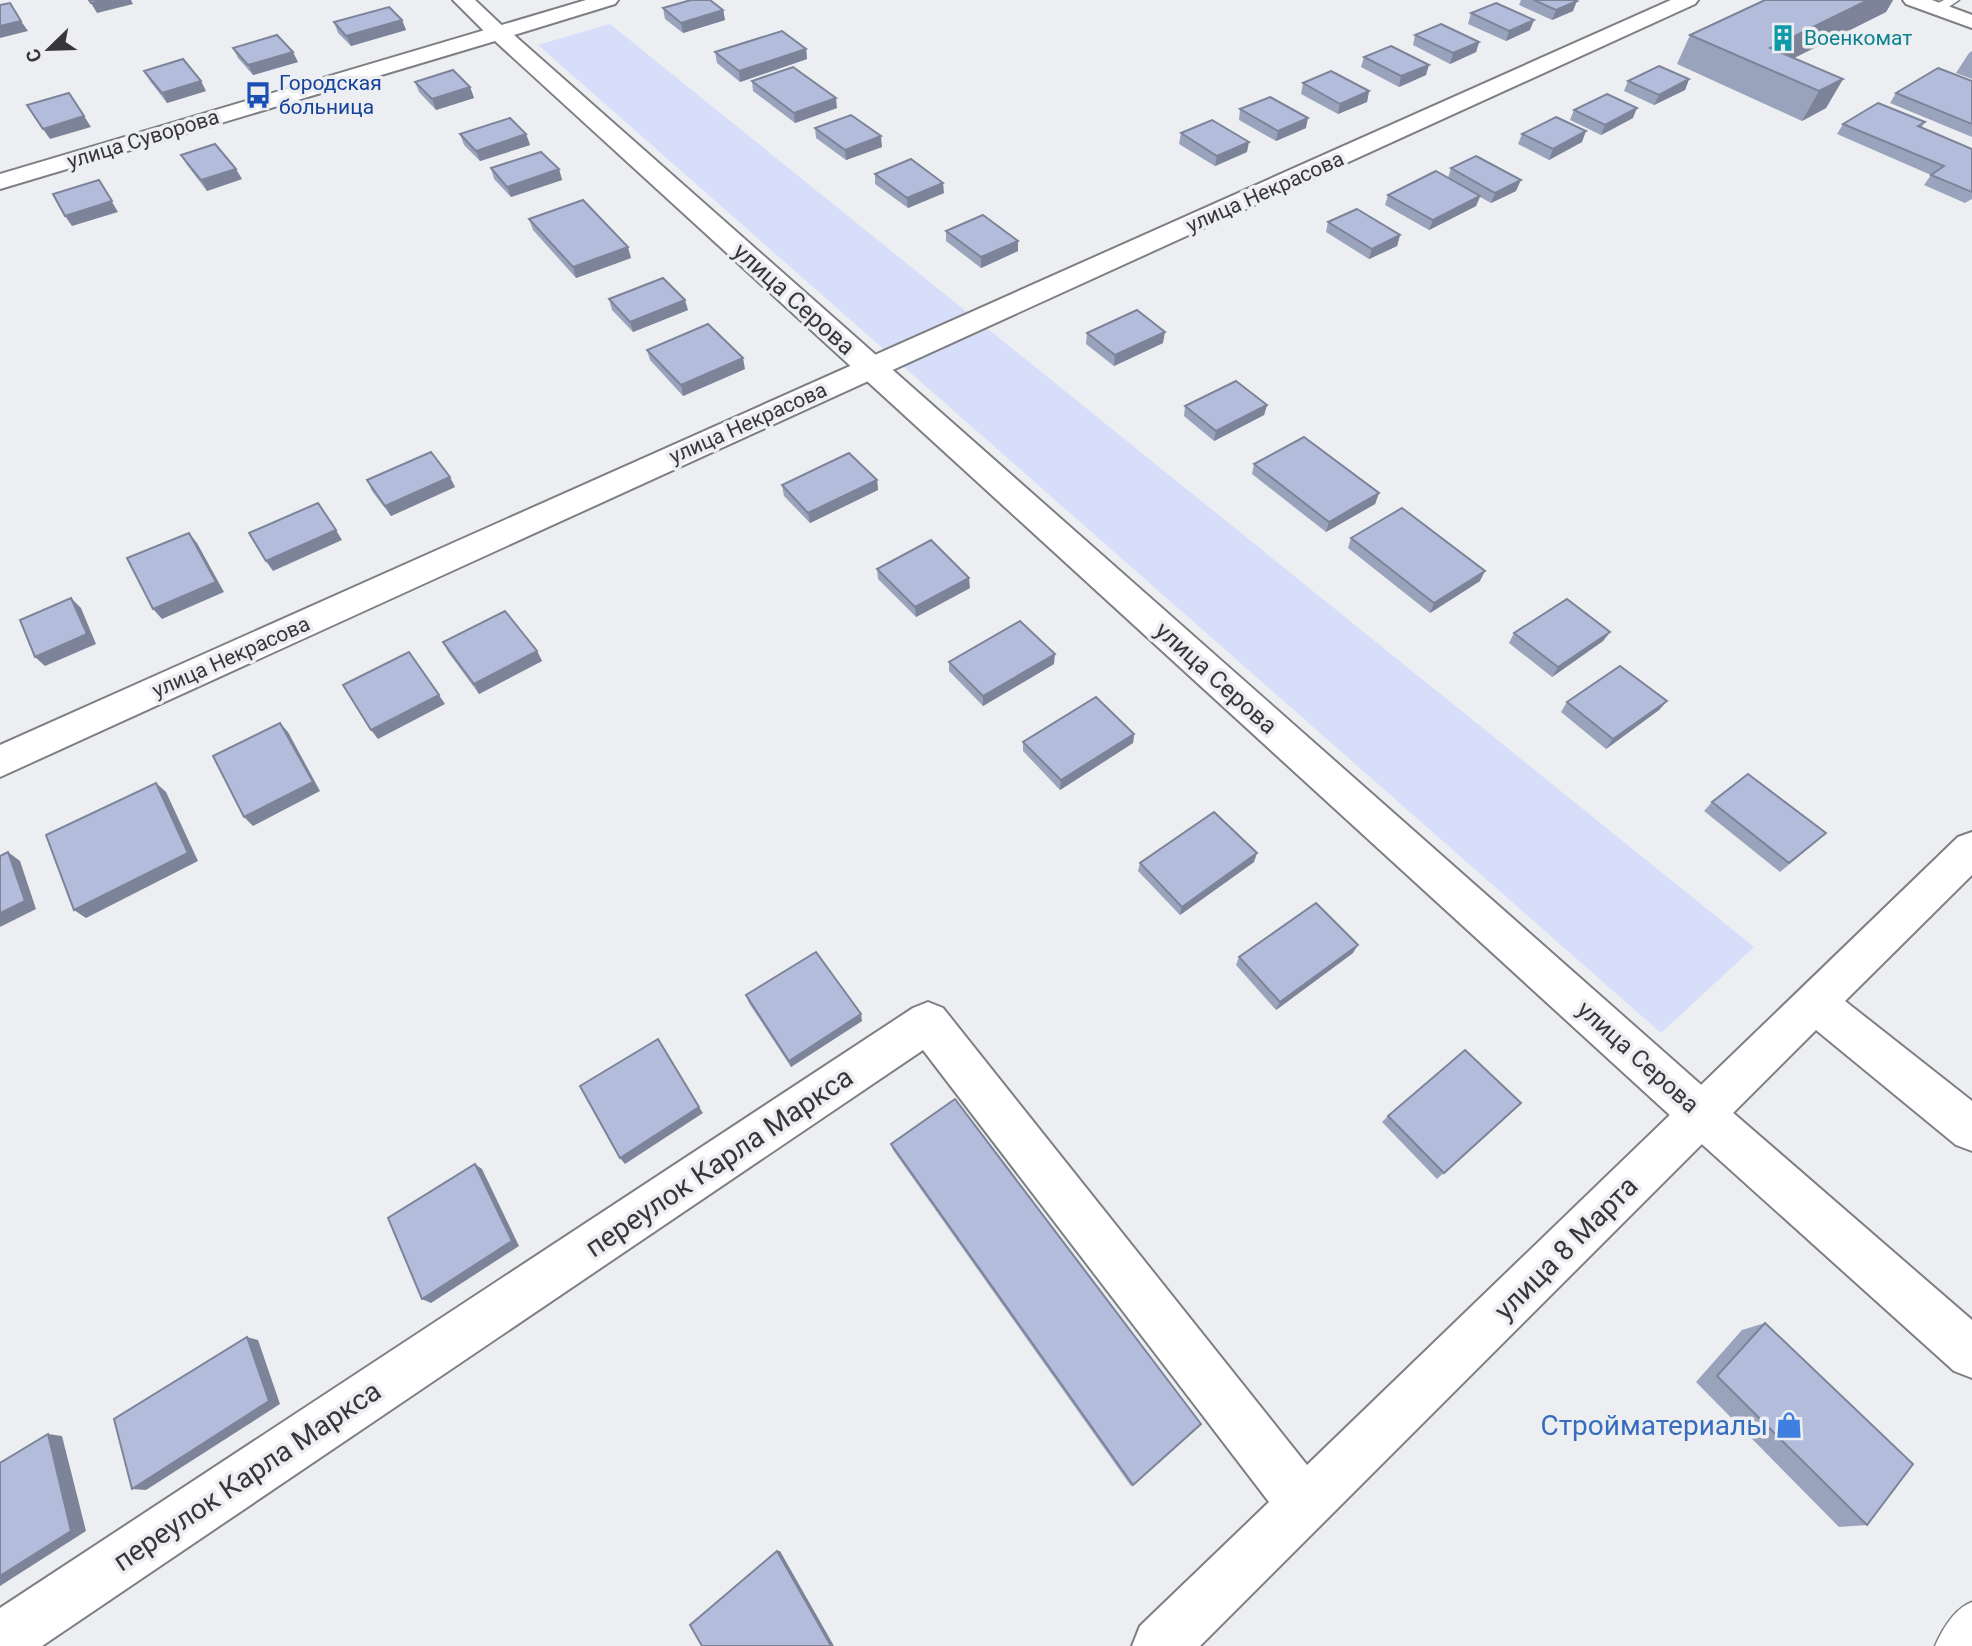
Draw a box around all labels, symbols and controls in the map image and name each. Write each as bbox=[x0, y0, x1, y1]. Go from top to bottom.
north arrow bbox=[14, 14, 84, 84]
building icon: Военкомат bbox=[1768, 23, 1798, 53]
place label: Военкомат bbox=[1804, 26, 1912, 50]
text: С bbox=[21, 45, 47, 66]
place label: Городская больница bbox=[279, 71, 382, 119]
bus stop icon: Городская больница bbox=[243, 80, 273, 110]
street label: улица Суворова bbox=[64, 104, 222, 174]
street label: улица Некрасова bbox=[1182, 146, 1348, 238]
street label: улица Серова bbox=[727, 237, 861, 361]
street label: улица Некрасова bbox=[665, 377, 831, 469]
street label: улица Некрасова bbox=[148, 611, 314, 703]
street label: улица Серова bbox=[1149, 616, 1283, 740]
street label: улица Серова bbox=[1571, 995, 1705, 1119]
street label: переулок Карла Маркса bbox=[579, 1060, 859, 1264]
street label: улица 8 Марта bbox=[1487, 1169, 1645, 1327]
street label: переулок Карла Маркса bbox=[107, 1374, 387, 1578]
place label: Стройматериалы bbox=[1540, 1409, 1768, 1442]
shop icon: Стройматериалы bbox=[1774, 1410, 1804, 1440]

